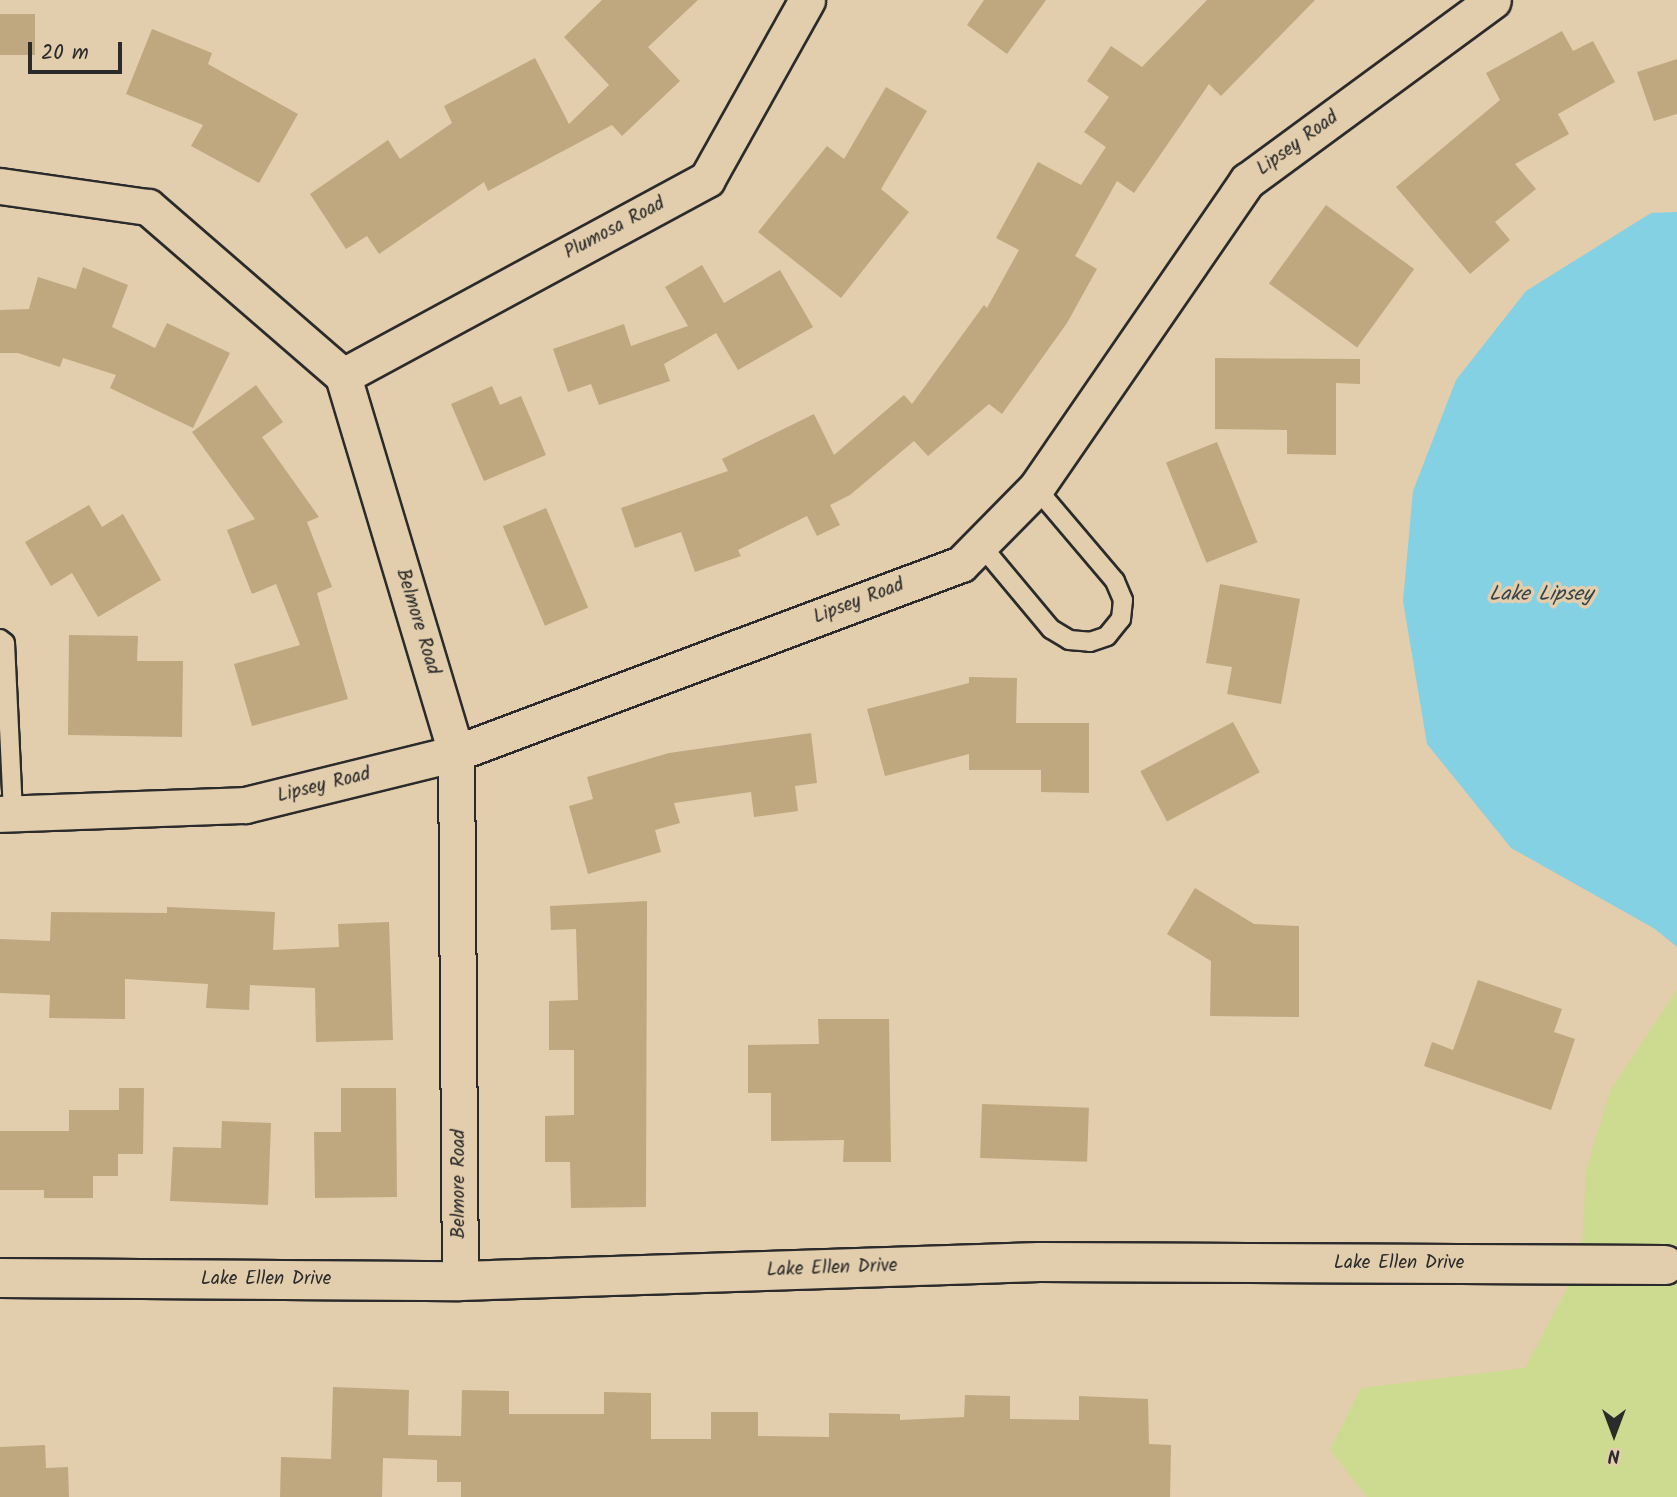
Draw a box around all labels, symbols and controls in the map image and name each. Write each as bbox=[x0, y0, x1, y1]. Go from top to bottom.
scale bar bbox=[32, 28, 126, 72]
text: 20 m bbox=[41, 37, 89, 70]
street label: Lipsey Road bbox=[1253, 107, 1343, 181]
street label: Plumosa Road bbox=[561, 193, 669, 265]
street label: Belmore Road bbox=[390, 566, 444, 678]
street label: Lipsey Road bbox=[810, 574, 908, 630]
water label: Lake Lipsey bbox=[1489, 582, 1593, 608]
street label: Lipsey Road bbox=[275, 763, 373, 809]
street label: Belmore Road bbox=[449, 1129, 471, 1239]
street label: Lake Ellen Drive bbox=[1334, 1253, 1464, 1275]
street label: Lake Ellen Drive bbox=[766, 1255, 898, 1283]
street label: Lake Ellen Drive bbox=[201, 1269, 331, 1291]
north arrow bbox=[1579, 1399, 1649, 1469]
text: N bbox=[1608, 1440, 1620, 1470]

